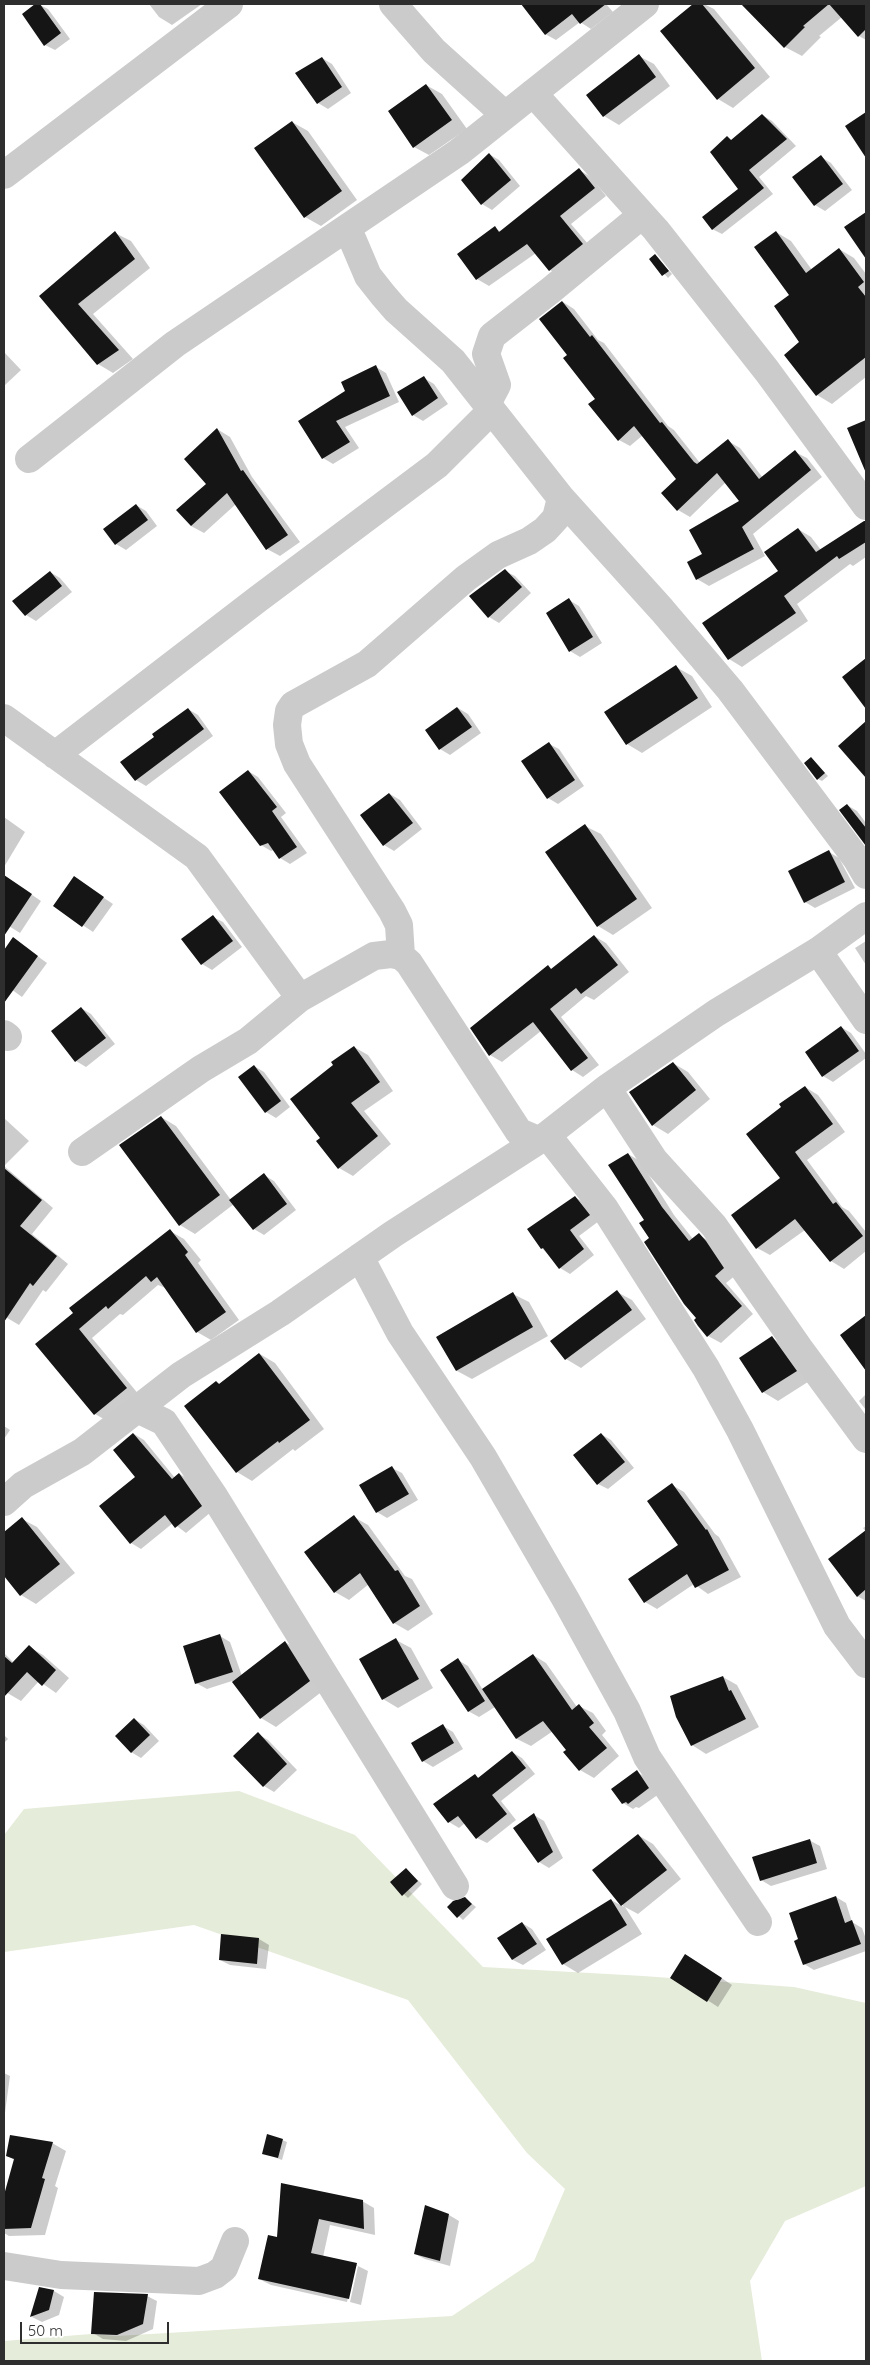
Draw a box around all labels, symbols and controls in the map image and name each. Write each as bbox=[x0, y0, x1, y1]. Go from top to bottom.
scale bar bbox=[22, 2312, 171, 2344]
text: 50 m bbox=[28, 2321, 63, 2340]

